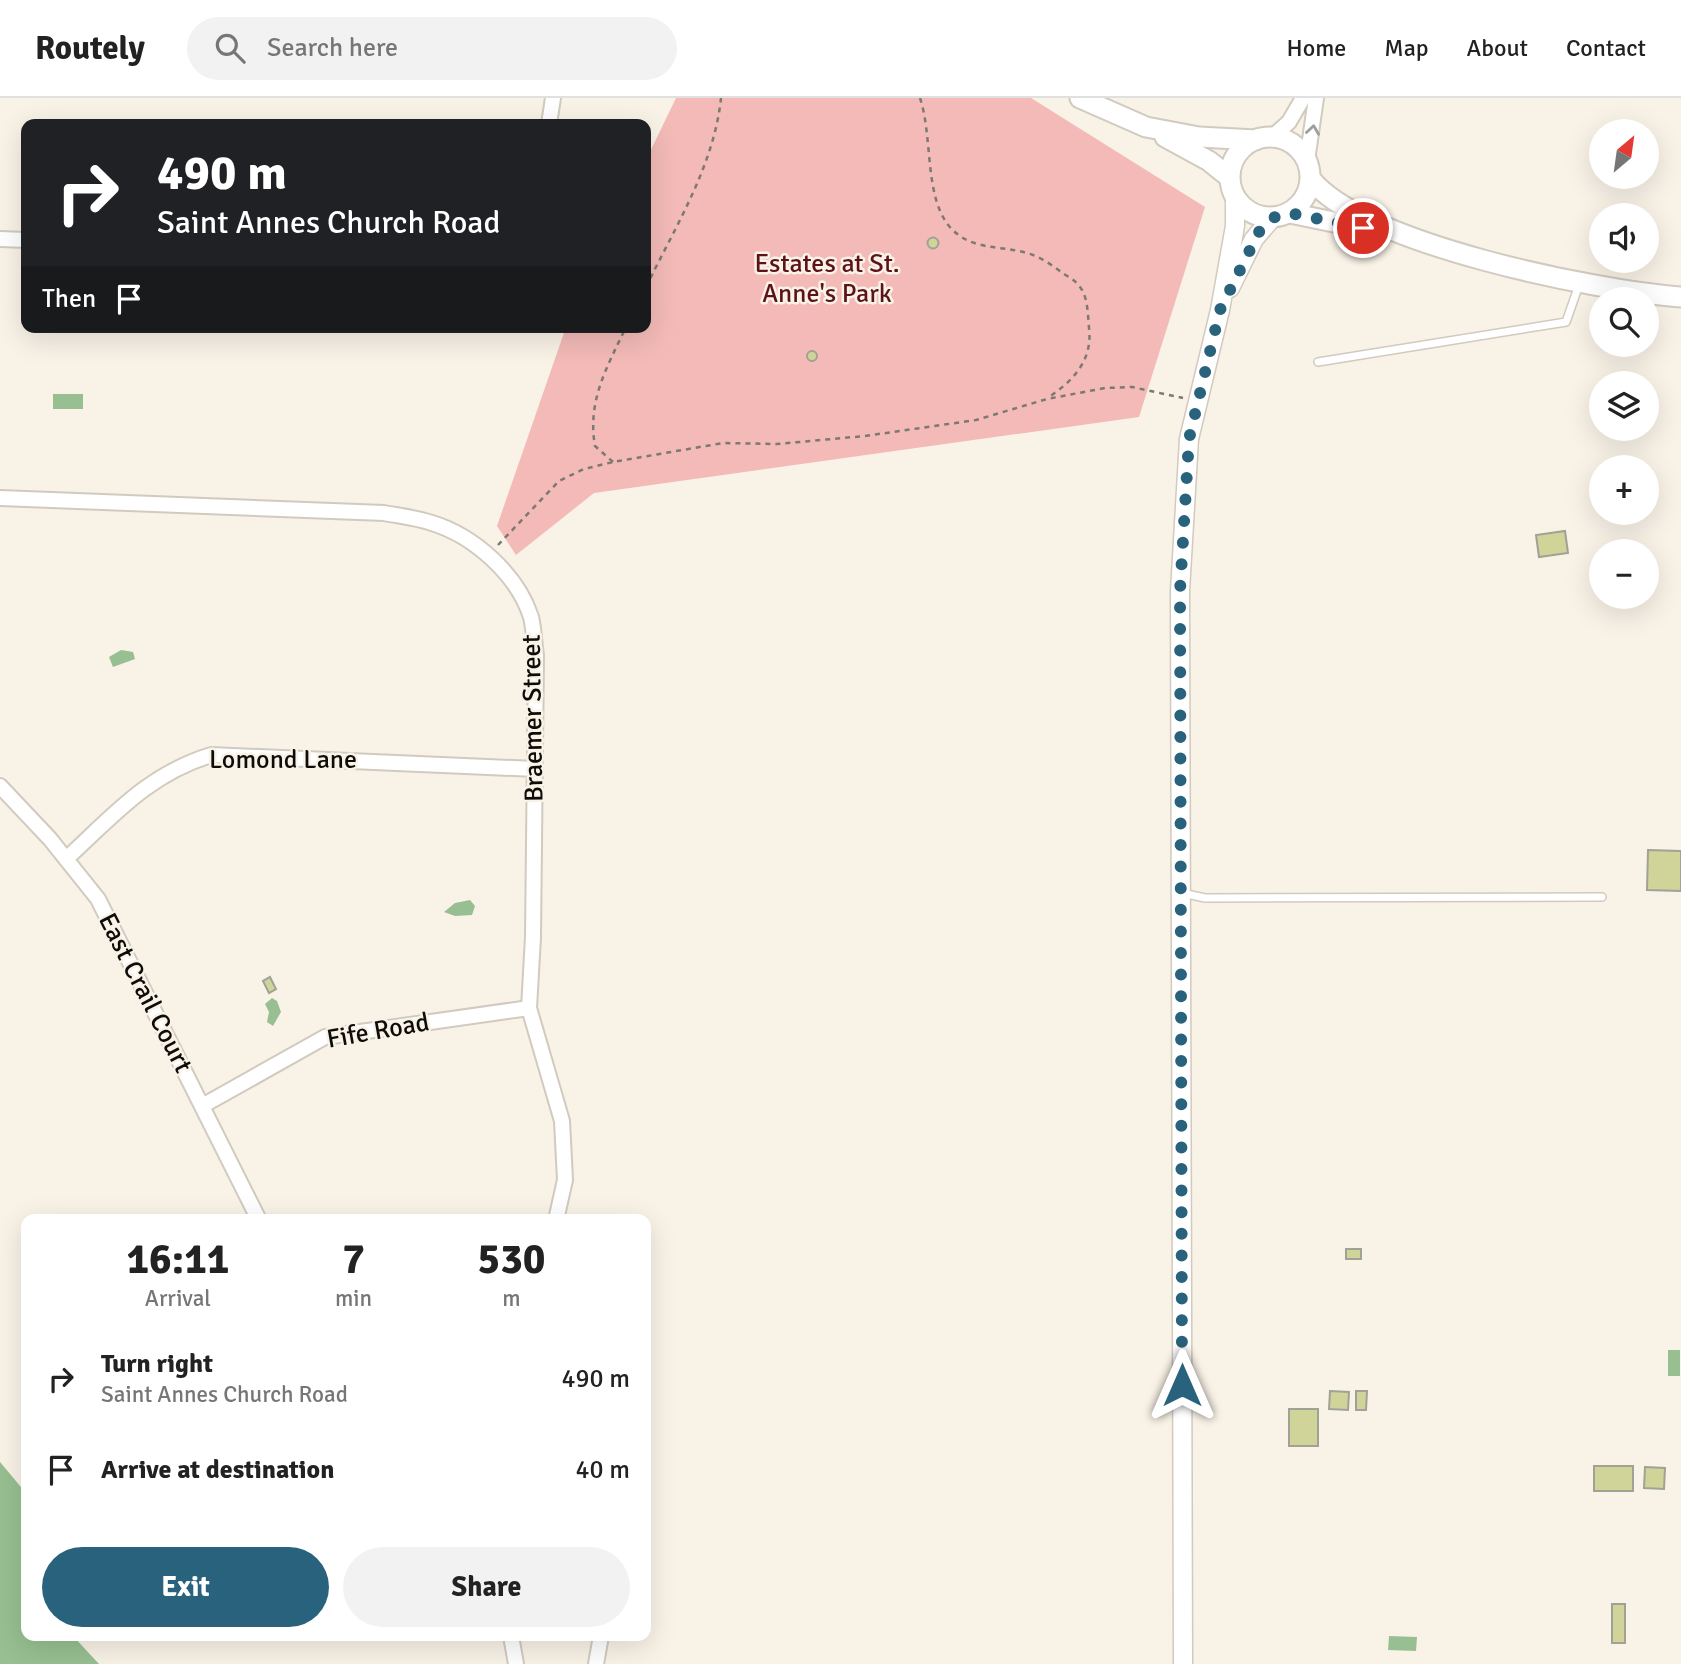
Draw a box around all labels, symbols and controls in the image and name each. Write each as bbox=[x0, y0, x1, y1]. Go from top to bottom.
search box bbox=[187, 17, 677, 80]
text: Routely bbox=[35, 28, 145, 69]
icon: search bbox=[211, 29, 249, 67]
text: Search here bbox=[267, 32, 398, 64]
text: Home bbox=[1286, 33, 1346, 63]
text: Map bbox=[1384, 33, 1429, 63]
text: About bbox=[1467, 33, 1528, 63]
text: Contact bbox=[1566, 33, 1646, 63]
north arrow bbox=[1589, 119, 1659, 189]
map controls bbox=[1589, 119, 1659, 609]
one-way arrow bbox=[1305, 124, 1320, 136]
text: 490 m bbox=[157, 143, 287, 203]
icon: right bbox=[42, 147, 133, 238]
pin bbox=[1333, 198, 1393, 258]
text: Saint Annes Church Road bbox=[157, 203, 500, 242]
button: sound bbox=[1589, 203, 1659, 273]
icon: arrive bbox=[1344, 209, 1382, 247]
park label: Estates at St. Anne's Park bbox=[754, 248, 900, 310]
icon: arrive bbox=[110, 280, 148, 318]
text: Then bbox=[42, 283, 96, 315]
button: search bbox=[1589, 287, 1659, 357]
button: layers bbox=[1589, 371, 1659, 441]
button: + bbox=[1589, 455, 1659, 525]
button: − bbox=[1589, 539, 1659, 609]
street label: Braemer Street bbox=[516, 634, 550, 802]
street label: Lomond Lane bbox=[209, 744, 357, 776]
street label: East Crail Court bbox=[91, 908, 199, 1078]
street label: Fife Road bbox=[324, 1006, 432, 1056]
text: 16:11 bbox=[126, 1234, 230, 1285]
text: 7 bbox=[342, 1234, 365, 1285]
text: 530 bbox=[477, 1234, 546, 1285]
text: Arrival bbox=[145, 1284, 211, 1313]
text: min bbox=[335, 1284, 372, 1313]
text: m bbox=[502, 1284, 521, 1313]
text: Turn right bbox=[101, 1348, 213, 1380]
position arrow bbox=[1145, 1348, 1219, 1422]
icon: right bbox=[42, 1360, 80, 1398]
text: 490 m bbox=[561, 1363, 630, 1395]
text: Saint Annes Church Road bbox=[101, 1380, 348, 1409]
icon: arrive bbox=[42, 1451, 80, 1489]
text: Arrive at destination bbox=[101, 1454, 334, 1486]
text: 40 m bbox=[575, 1454, 630, 1486]
button: Exit bbox=[42, 1547, 329, 1627]
button: Share bbox=[343, 1547, 630, 1627]

